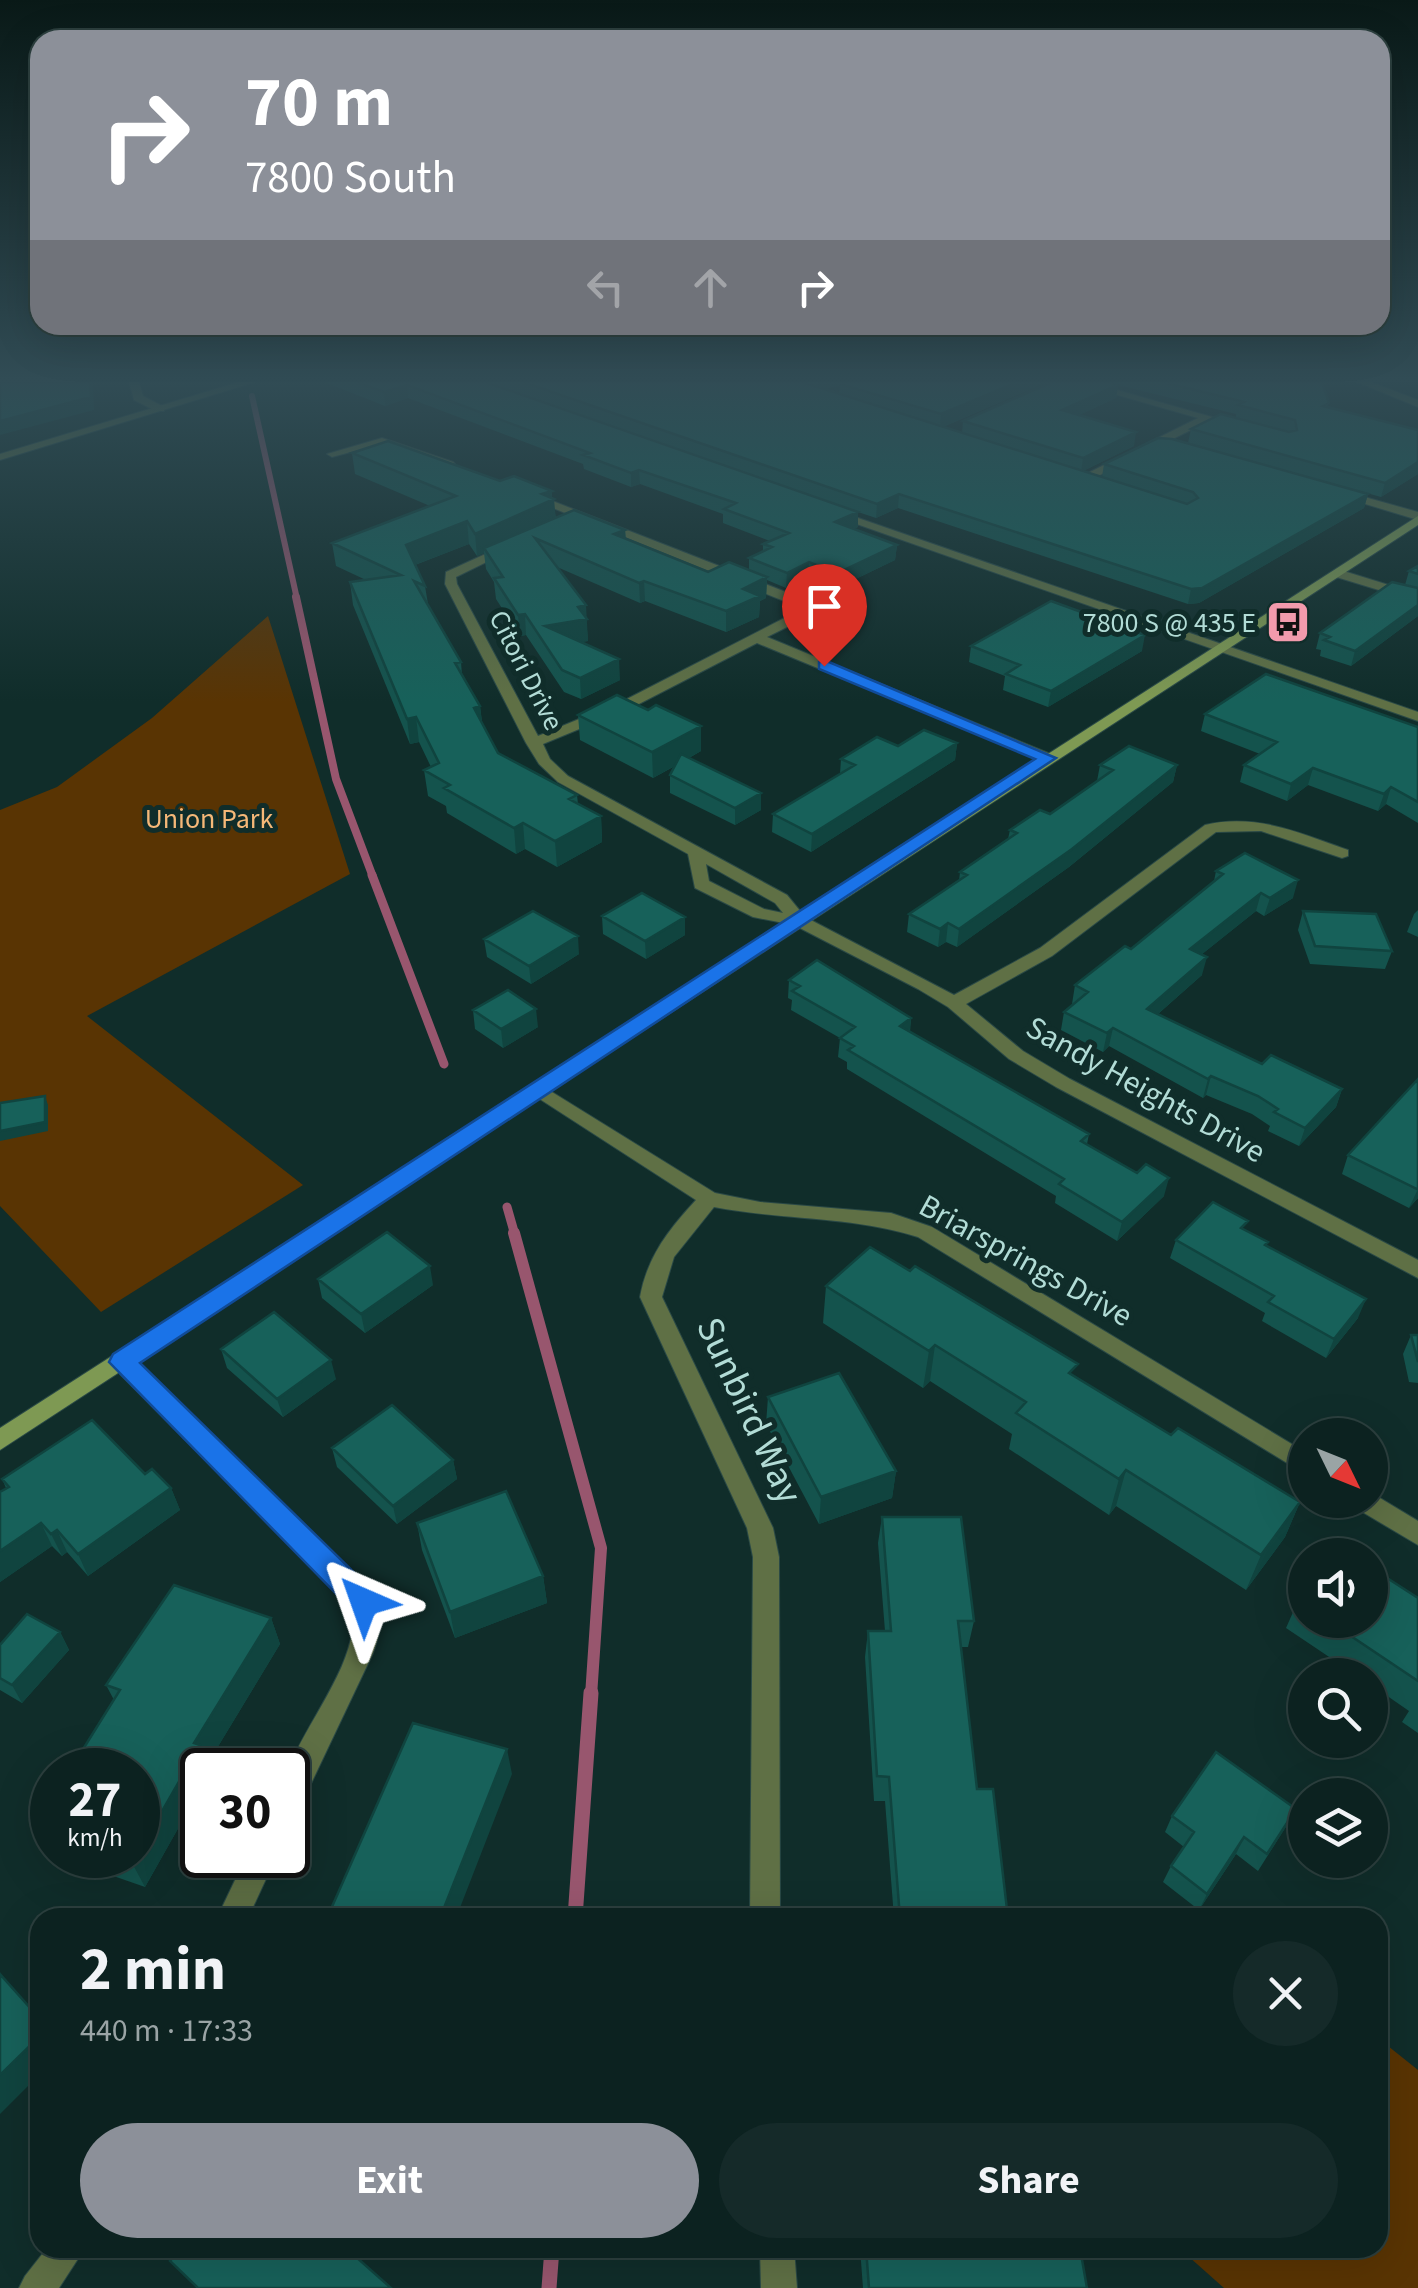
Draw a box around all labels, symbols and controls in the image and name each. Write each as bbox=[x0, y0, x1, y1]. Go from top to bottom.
text: 70 m bbox=[245, 53, 393, 153]
icon: right bbox=[80, 70, 210, 200]
text: 7800 South bbox=[245, 146, 456, 210]
icon: left bbox=[578, 260, 633, 315]
icon: ahead bbox=[683, 260, 738, 315]
icon: right bbox=[788, 260, 843, 315]
pin bbox=[782, 564, 867, 667]
icon: arrive bbox=[797, 579, 852, 634]
bus stop icon: 7800 S @ 435 E bbox=[1265, 599, 1311, 645]
street label: Citori Drive bbox=[479, 603, 573, 737]
place label: 7800 S @ 435 E bbox=[1083, 603, 1256, 643]
park label: Union Park bbox=[145, 799, 273, 839]
street label: Sandy Heights Drive bbox=[1017, 1005, 1274, 1175]
street label: Briarsprings Drive bbox=[910, 1183, 1141, 1339]
street label: Sunbird Way bbox=[682, 1308, 816, 1513]
north arrow bbox=[1288, 1418, 1388, 1518]
map controls bbox=[1288, 1418, 1388, 1878]
button: sound bbox=[1288, 1538, 1388, 1638]
position arrow bbox=[312, 1550, 416, 1654]
button: search bbox=[1288, 1658, 1388, 1758]
speed limit sign: 30 bbox=[180, 1748, 310, 1878]
text: 27 bbox=[69, 1765, 121, 1836]
button: layers bbox=[1288, 1778, 1388, 1878]
text: km/h bbox=[67, 1820, 123, 1856]
text: 2 min bbox=[80, 1928, 226, 2013]
button: close bbox=[1233, 1941, 1338, 2046]
text: 440 m · 17:33 bbox=[80, 2008, 253, 2054]
button: Exit bbox=[80, 2123, 699, 2238]
button: Share bbox=[719, 2123, 1338, 2238]

